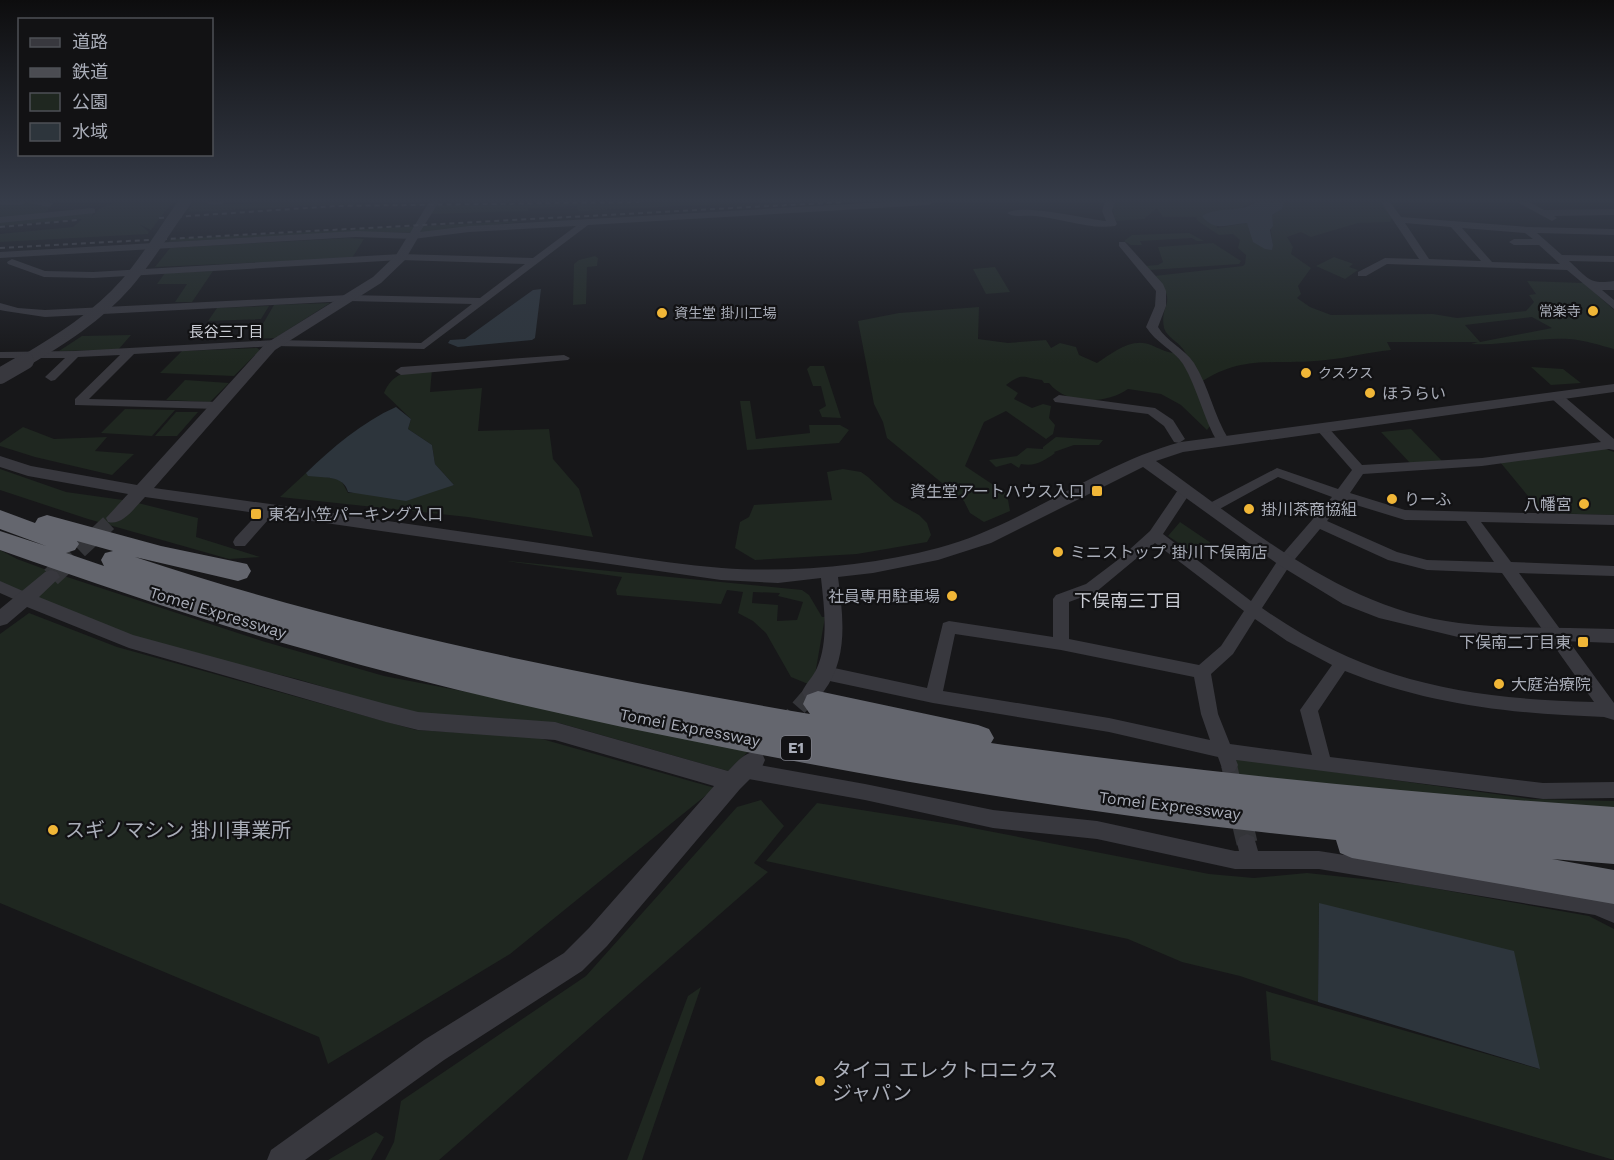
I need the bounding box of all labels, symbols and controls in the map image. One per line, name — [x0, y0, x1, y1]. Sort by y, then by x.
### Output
legend — [18, 18, 213, 156]
text: 道路 — [72, 31, 108, 52]
text: 鉄道 — [72, 61, 108, 82]
text: 公園 — [72, 91, 108, 112]
text: 水域 — [72, 121, 108, 142]
place label: 常楽寺 — [1539, 303, 1581, 319]
marker: 常楽寺 — [1586, 304, 1600, 318]
place label: 資生堂 掛川工場 — [674, 305, 777, 321]
marker: 資生堂 掛川工場 — [655, 306, 669, 320]
district label: 長谷三丁目 — [188, 323, 264, 341]
place label: クスクス — [1318, 365, 1373, 381]
marker: クスクス — [1299, 366, 1313, 380]
place label: ほうらい — [1382, 384, 1446, 403]
marker: ほうらい — [1363, 386, 1377, 400]
place label: 資生堂アートハウス入口 — [910, 482, 1085, 501]
marker: 資生堂アートハウス入口 — [1090, 484, 1104, 498]
place label: りーふ — [1404, 490, 1451, 509]
marker: りーふ — [1385, 492, 1399, 506]
place label: 八幡宮 — [1524, 495, 1572, 514]
marker: 八幡宮 — [1577, 497, 1591, 511]
place label: 掛川茶商協組 — [1261, 500, 1357, 519]
marker: 掛川茶商協組 — [1242, 502, 1256, 516]
place label: 東名小笠パーキング入口 — [268, 505, 444, 524]
marker: 東名小笠パーキング入口 — [249, 507, 263, 521]
place label: ミニストップ 掛川下俣南店 — [1070, 543, 1267, 562]
marker: ミニストップ 掛川下俣南店 — [1051, 545, 1065, 559]
street label: Tomei Expressway — [147, 583, 289, 643]
place label: 社員専用駐車場 — [828, 587, 940, 606]
marker: 社員専用駐車場 — [945, 589, 959, 603]
district label: 下俣南三丁目 — [1074, 590, 1182, 611]
place label: 下俣南二丁目東 — [1459, 633, 1571, 652]
marker: 下俣南二丁目東 — [1576, 635, 1590, 649]
place label: 大庭治療院 — [1511, 675, 1591, 694]
marker: 大庭治療院 — [1492, 677, 1506, 691]
street label: Tomei Expressway — [618, 705, 762, 751]
road number: E1 — [781, 736, 811, 760]
street label: Tomei Expressway — [1098, 787, 1243, 824]
place label: スギノマシン 掛川事業所 — [65, 818, 291, 842]
marker: スギノマシン 掛川事業所 — [46, 823, 60, 837]
place label: タイコ エレクトロニクス ジャパン — [832, 1058, 1058, 1105]
marker: タイコ エレクトロニクス ジャパン — [813, 1074, 827, 1088]

